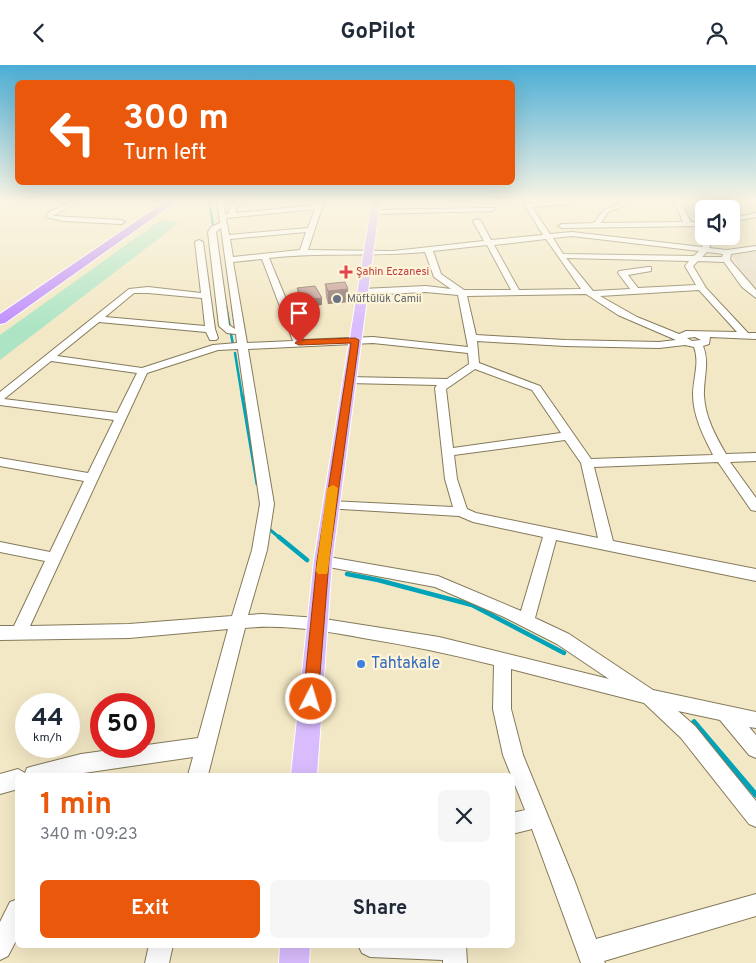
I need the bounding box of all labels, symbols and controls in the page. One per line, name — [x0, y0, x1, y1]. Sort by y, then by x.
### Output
icon: back — [25, 19, 53, 47]
text: GoPilot — [340, 19, 416, 46]
icon: person — [703, 19, 731, 47]
text: 300 m — [123, 97, 229, 141]
icon: left — [40, 100, 105, 165]
text: Turn left — [123, 140, 206, 167]
map controls — [695, 200, 740, 245]
button: sound — [695, 200, 740, 245]
place label: Şahin Eczanesi — [356, 265, 429, 279]
marker: Şahin Eczanesi — [340, 266, 352, 278]
pin — [278, 292, 320, 343]
place label: Müftülük Camii — [347, 292, 422, 306]
marker: Müftülük Camii — [331, 293, 343, 305]
icon: arrive — [285, 299, 313, 327]
place label: Tahtakale — [371, 654, 440, 674]
marker: Tahtakale — [355, 658, 367, 670]
position arrow — [284, 672, 336, 724]
speed limit sign: 50 — [90, 693, 155, 758]
text: 44 — [31, 703, 64, 735]
text: km/h — [33, 730, 62, 746]
text: 1 min — [40, 787, 112, 824]
button: close — [438, 790, 490, 842]
text: 340 m · 09:23 — [40, 825, 138, 845]
button: Exit — [40, 880, 260, 938]
button: Share — [270, 880, 490, 938]

